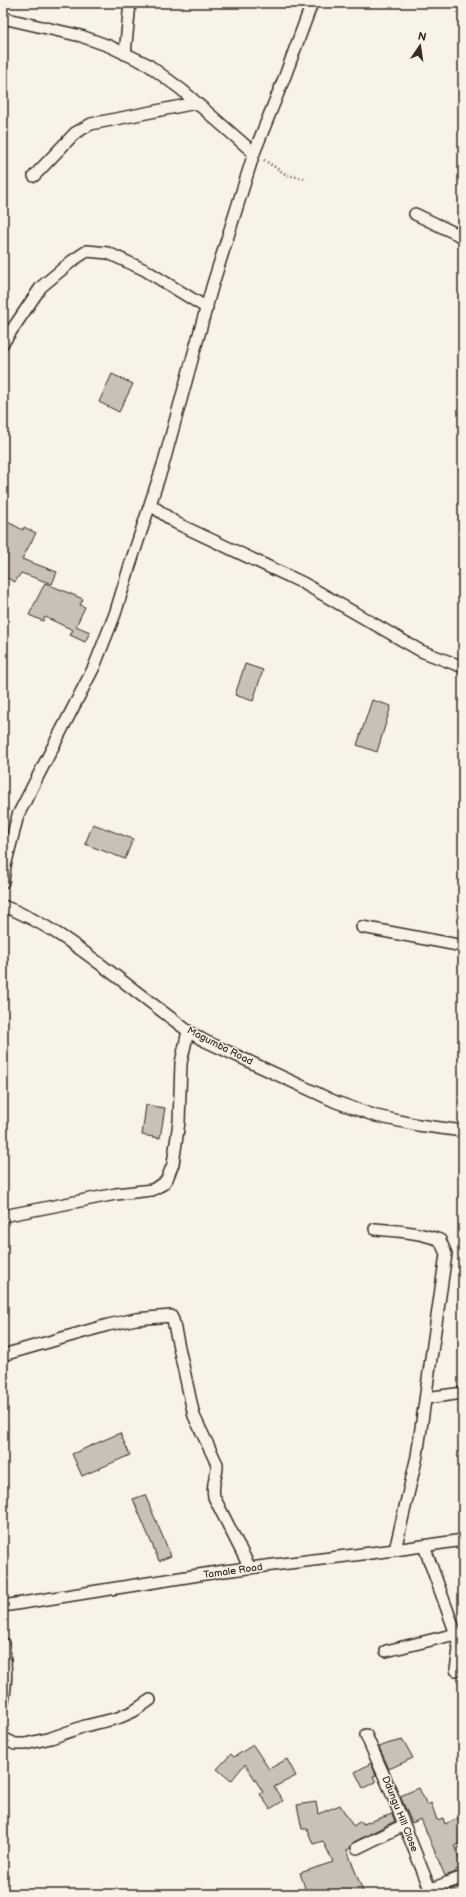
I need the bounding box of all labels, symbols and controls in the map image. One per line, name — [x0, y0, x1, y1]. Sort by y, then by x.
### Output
north arrow — [400, 26, 440, 66]
text: N — [417, 29, 428, 44]
street label: Magumba Road — [185, 1024, 255, 1068]
street label: Tamale Road — [203, 1561, 264, 1581]
street label: Ddungu Hill Close — [379, 1774, 421, 1854]

